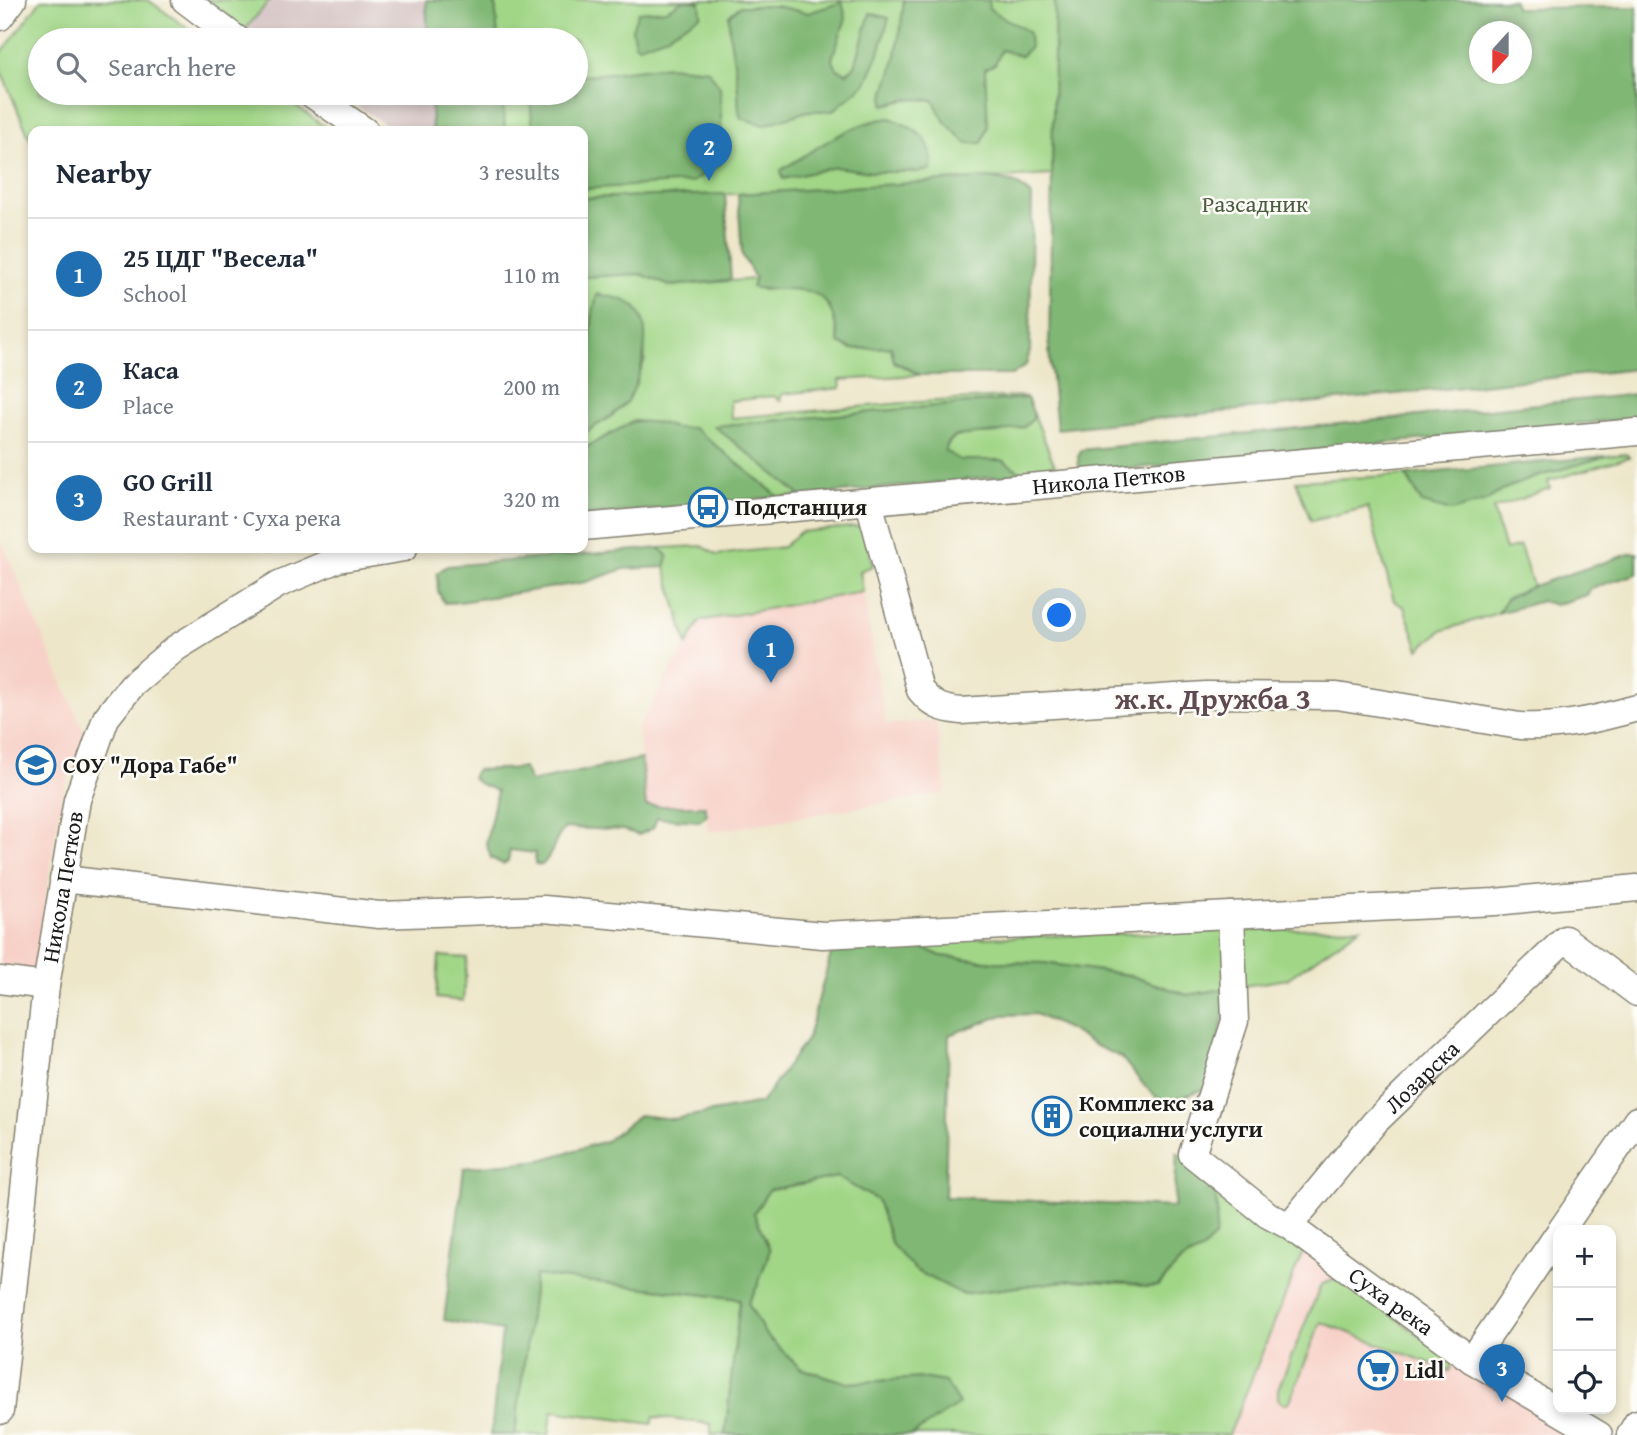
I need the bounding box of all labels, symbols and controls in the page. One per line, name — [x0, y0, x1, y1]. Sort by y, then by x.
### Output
north arrow — [1469, 21, 1532, 84]
search box — [28, 28, 588, 105]
text: Search here — [108, 47, 236, 86]
icon: search — [52, 48, 90, 86]
pin: 2 — [686, 123, 732, 181]
text: Nearby — [56, 150, 152, 194]
text: 3 results — [479, 155, 560, 188]
park label: Разсадник — [1202, 187, 1308, 220]
text: 25 ЦДГ "Весела" — [123, 238, 318, 277]
text: 1 — [73, 258, 85, 291]
text: 110 m — [503, 258, 560, 291]
text: School — [123, 277, 187, 310]
text: Каса — [123, 350, 179, 389]
text: 2 — [73, 370, 85, 403]
text: 200 m — [503, 370, 560, 403]
text: Place — [123, 389, 174, 422]
street label: Никола Петков — [1031, 456, 1187, 502]
text: GO Grill — [123, 462, 213, 501]
text: 3 — [73, 482, 85, 515]
text: 320 m — [503, 482, 560, 515]
bus stop icon: Подстанция — [687, 486, 729, 528]
place label: Подстанция — [735, 490, 867, 523]
text: Restaurant · Суха река — [123, 501, 341, 534]
your location — [1042, 598, 1076, 632]
pin: 1 — [748, 625, 794, 683]
district label: ж.к. Дружба 3 — [1115, 676, 1311, 720]
school or university icon: СОУ "Дора Габе" — [15, 744, 57, 786]
place label: СОУ "Дора Габе" — [63, 748, 238, 781]
street label: Никола Петков — [33, 808, 91, 965]
street label: Лозарска — [1377, 1032, 1466, 1121]
place label: Комплекс за социални услуги — [1079, 1086, 1263, 1145]
building icon: Комплекс за социални услуги — [1031, 1095, 1073, 1137]
map controls — [1553, 1225, 1616, 1414]
button: + — [1553, 1225, 1616, 1288]
street label: Суха река — [1342, 1258, 1441, 1343]
button: − — [1553, 1288, 1616, 1351]
pin: 3 — [1479, 1344, 1525, 1402]
supermarket icon: Lidl — [1357, 1349, 1399, 1391]
button: locate — [1553, 1351, 1616, 1414]
place label: Lidl — [1405, 1353, 1444, 1386]

